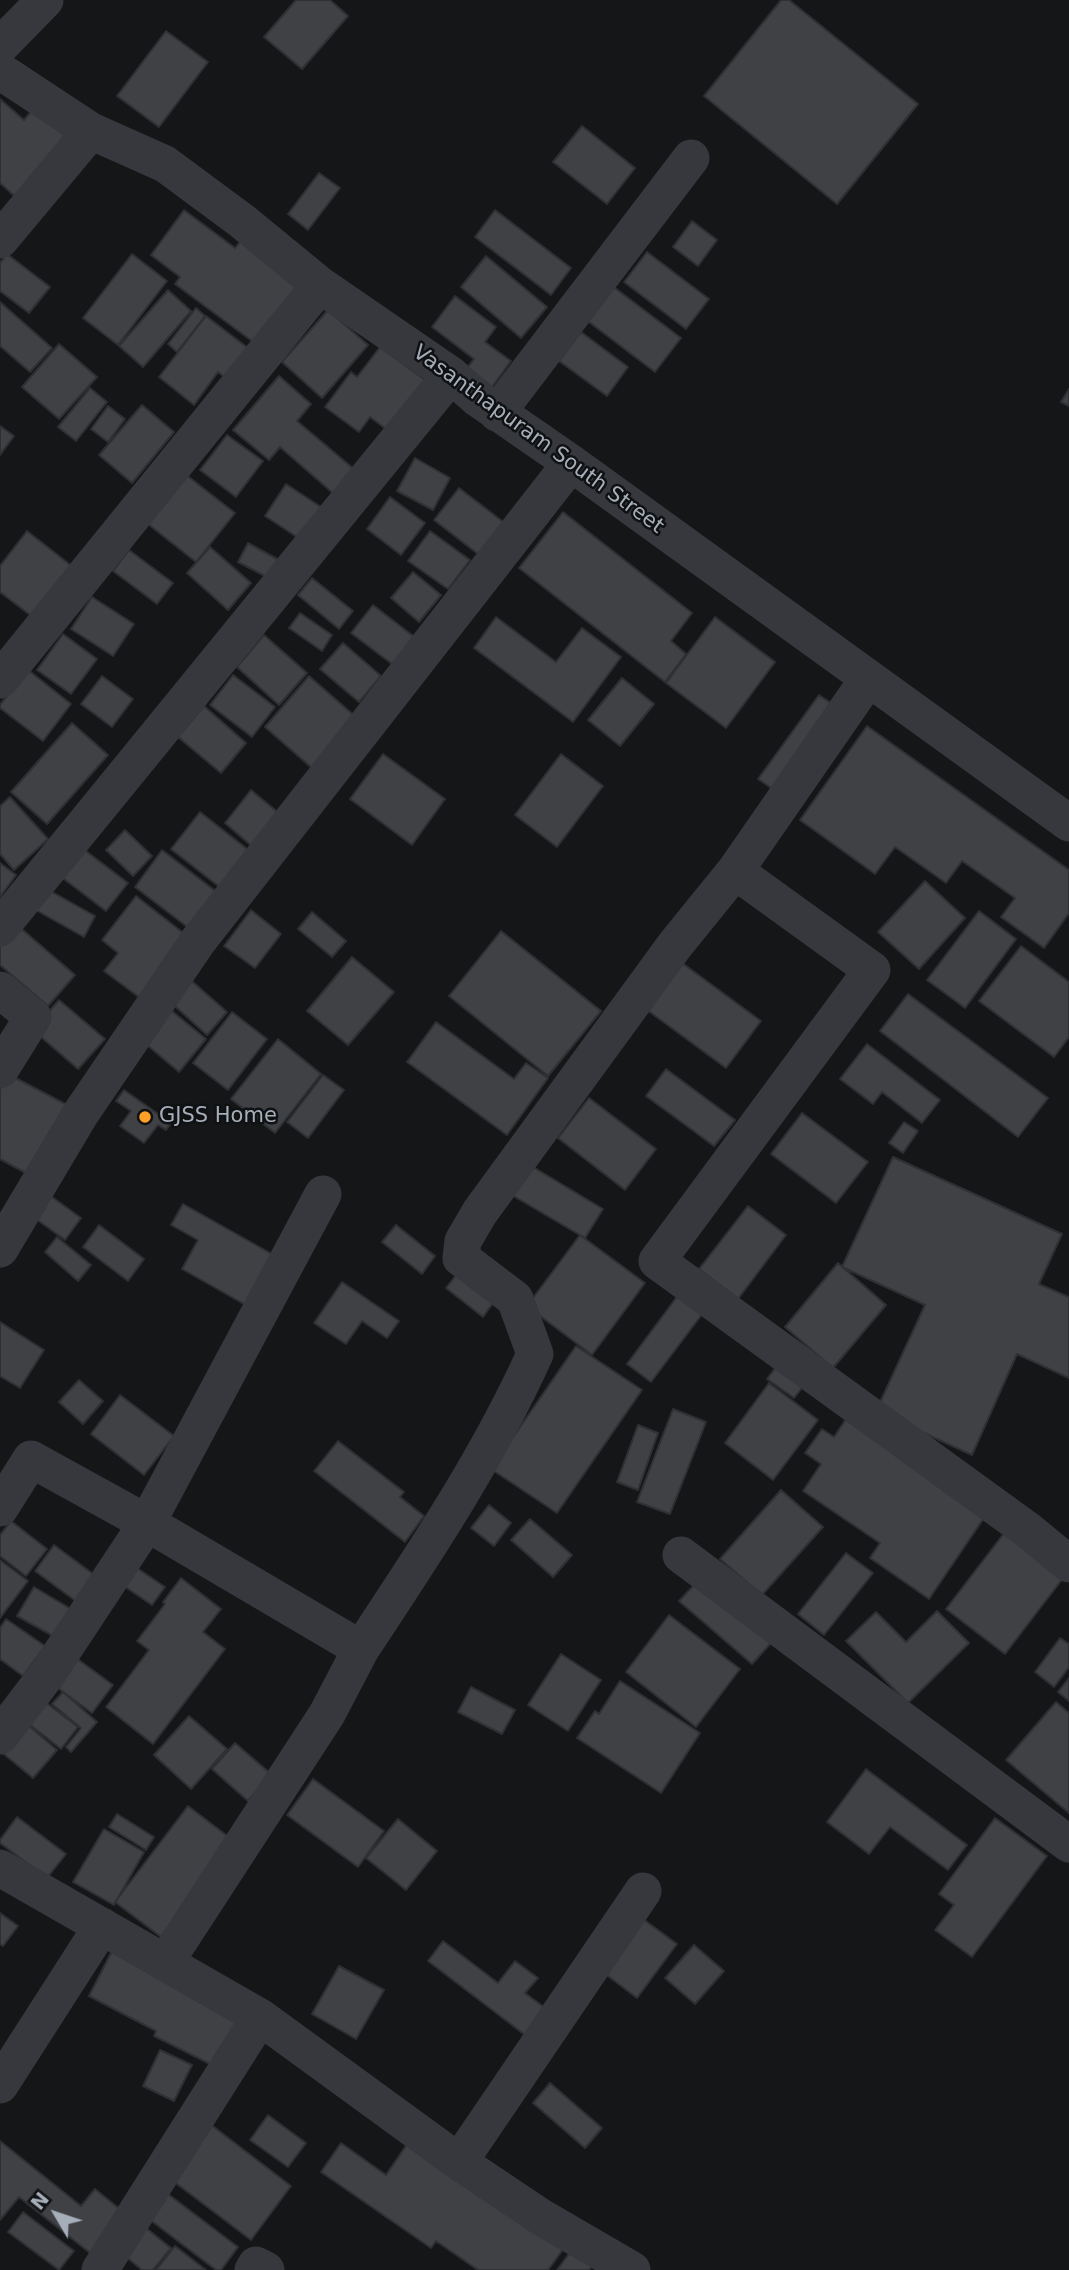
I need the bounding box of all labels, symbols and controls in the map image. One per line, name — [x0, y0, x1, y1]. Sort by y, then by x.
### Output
street label: Vasanthapuram South Street — [408, 340, 668, 540]
place label: GJSS Home — [159, 1104, 277, 1130]
marker: GJSS Home — [137, 1109, 153, 1125]
north arrow — [21, 2179, 91, 2249]
text: N — [26, 2188, 53, 2214]

